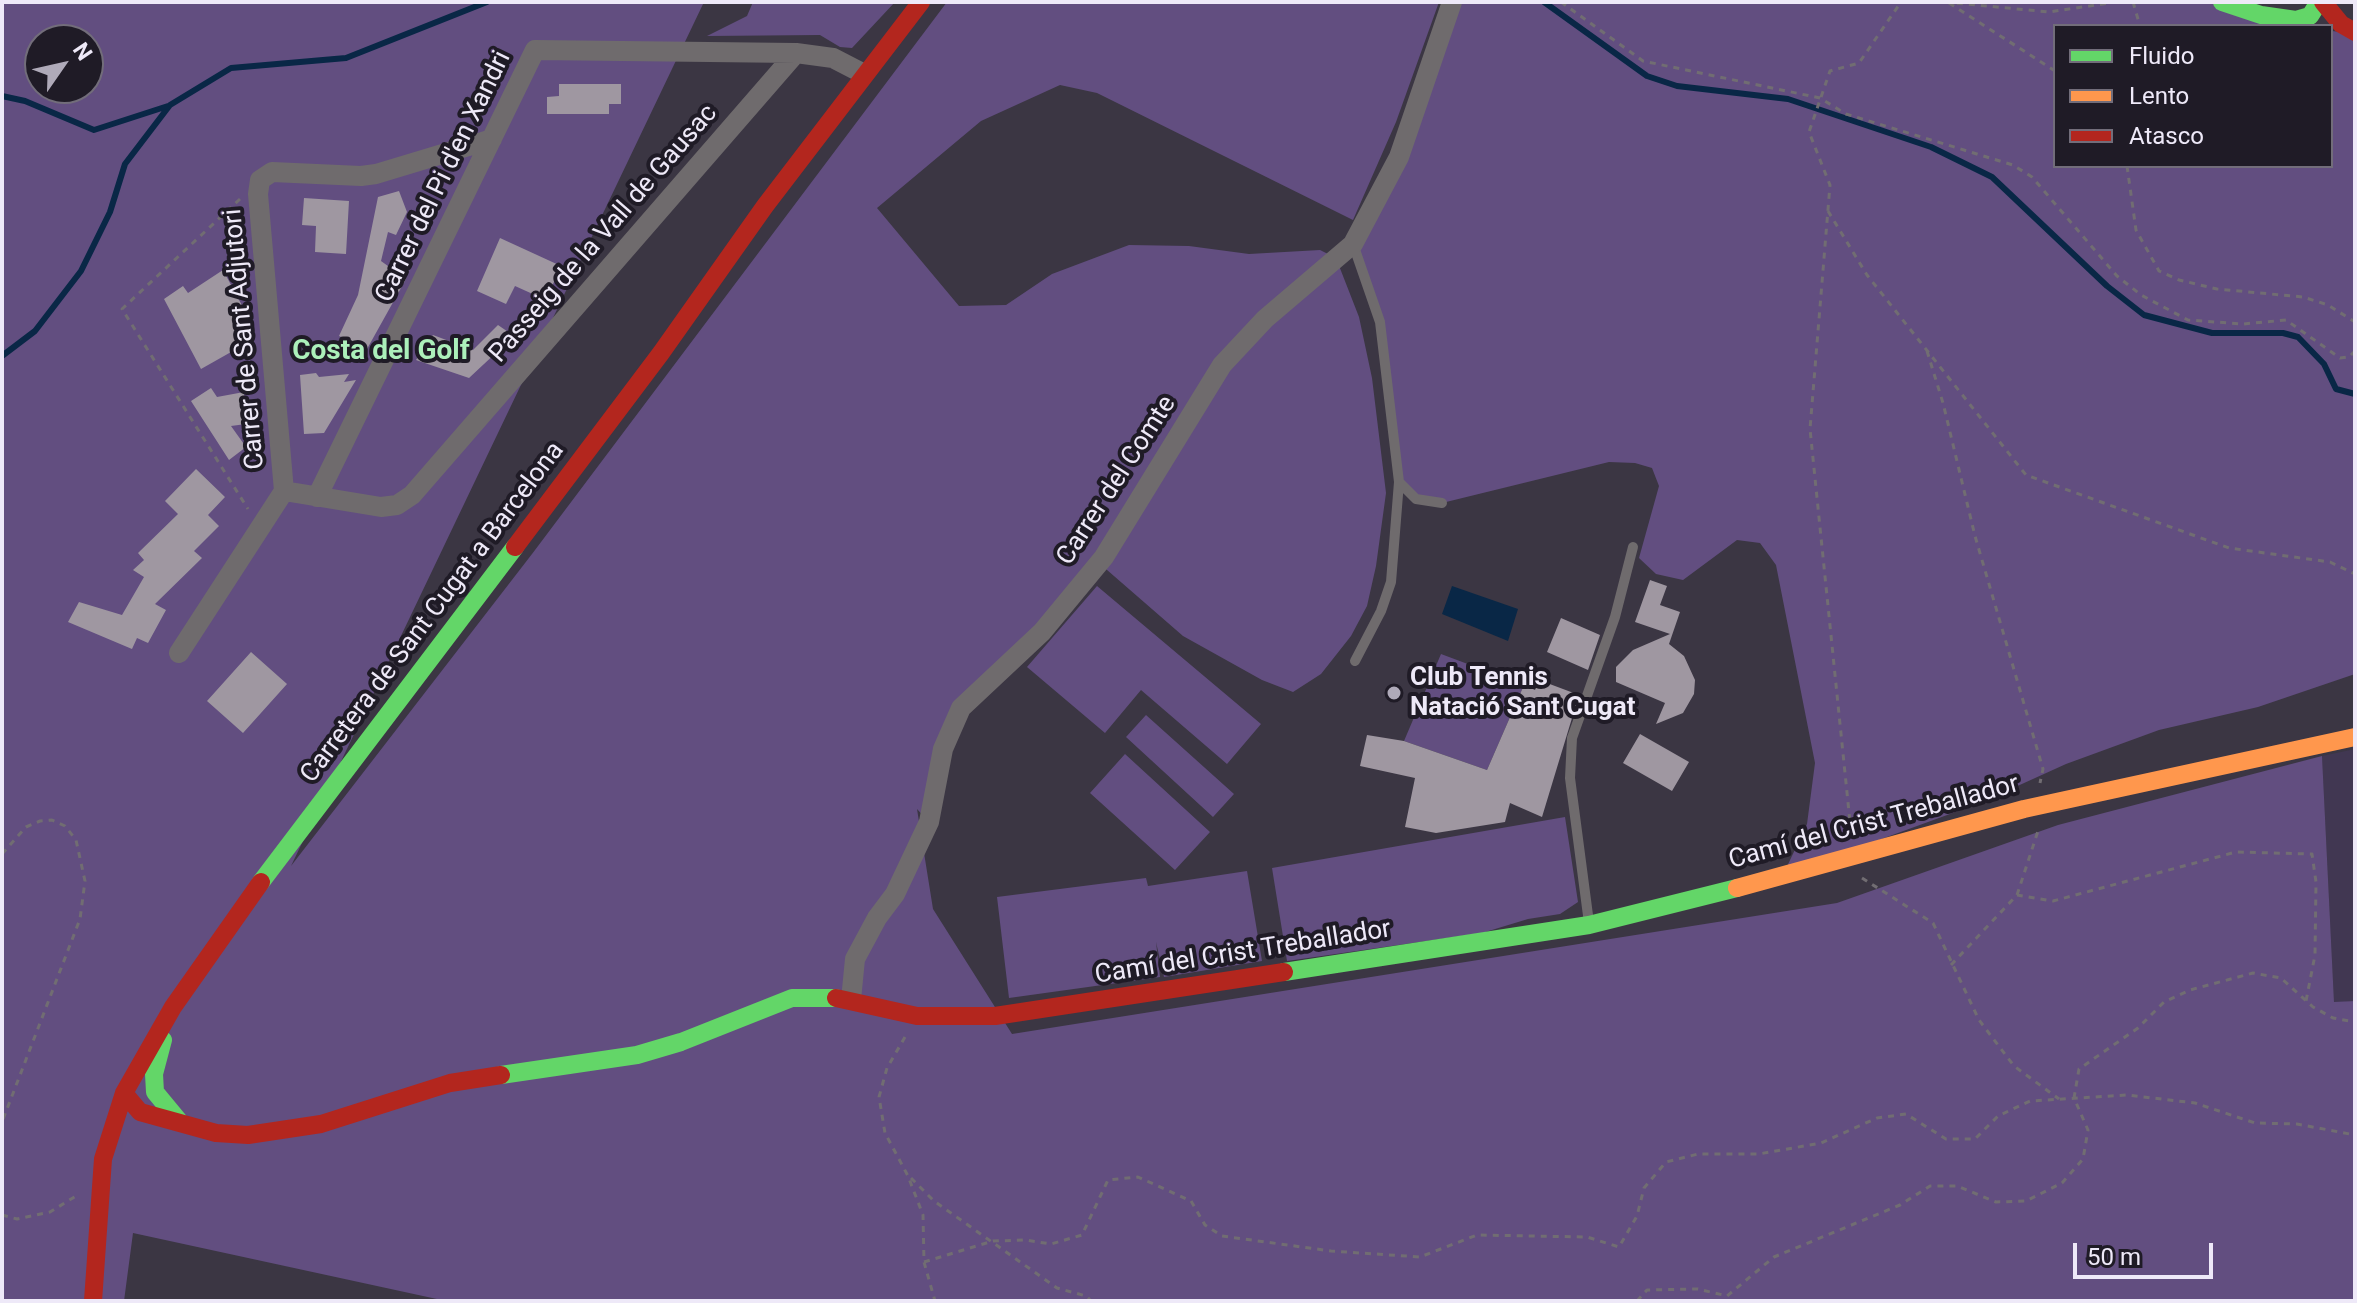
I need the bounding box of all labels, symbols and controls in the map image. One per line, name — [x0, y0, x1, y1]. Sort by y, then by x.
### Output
north arrow — [24, 24, 104, 104]
legend — [2053, 24, 2333, 168]
text: N — [68, 38, 97, 65]
text: Fluido — [2129, 42, 2194, 70]
street label: Carrer del Pi d'en Xandri — [370, 46, 518, 308]
text: Lento — [2129, 82, 2189, 110]
street label: Passeig de la Vall de Gausac — [483, 99, 725, 369]
text: Atasco — [2129, 122, 2204, 150]
street label: Carrer de Sant Adjutori — [218, 207, 272, 471]
district label: Costa del Golf — [292, 335, 470, 369]
street label: Carrer del Comte — [1051, 390, 1183, 572]
street label: Carretera de Sant Cugat a Barcelona — [295, 436, 571, 790]
place label: Club Tennis Natació Sant Cugat — [1410, 662, 1635, 724]
marker: Club Tennis Natació Sant Cugat — [1385, 684, 1403, 702]
street label: Camí del Crist Treballador — [1725, 769, 2023, 877]
street label: Camí del Crist Treballador — [1093, 914, 1393, 992]
scale bar — [2077, 1227, 2217, 1277]
text: 50 m — [2087, 1243, 2141, 1271]

